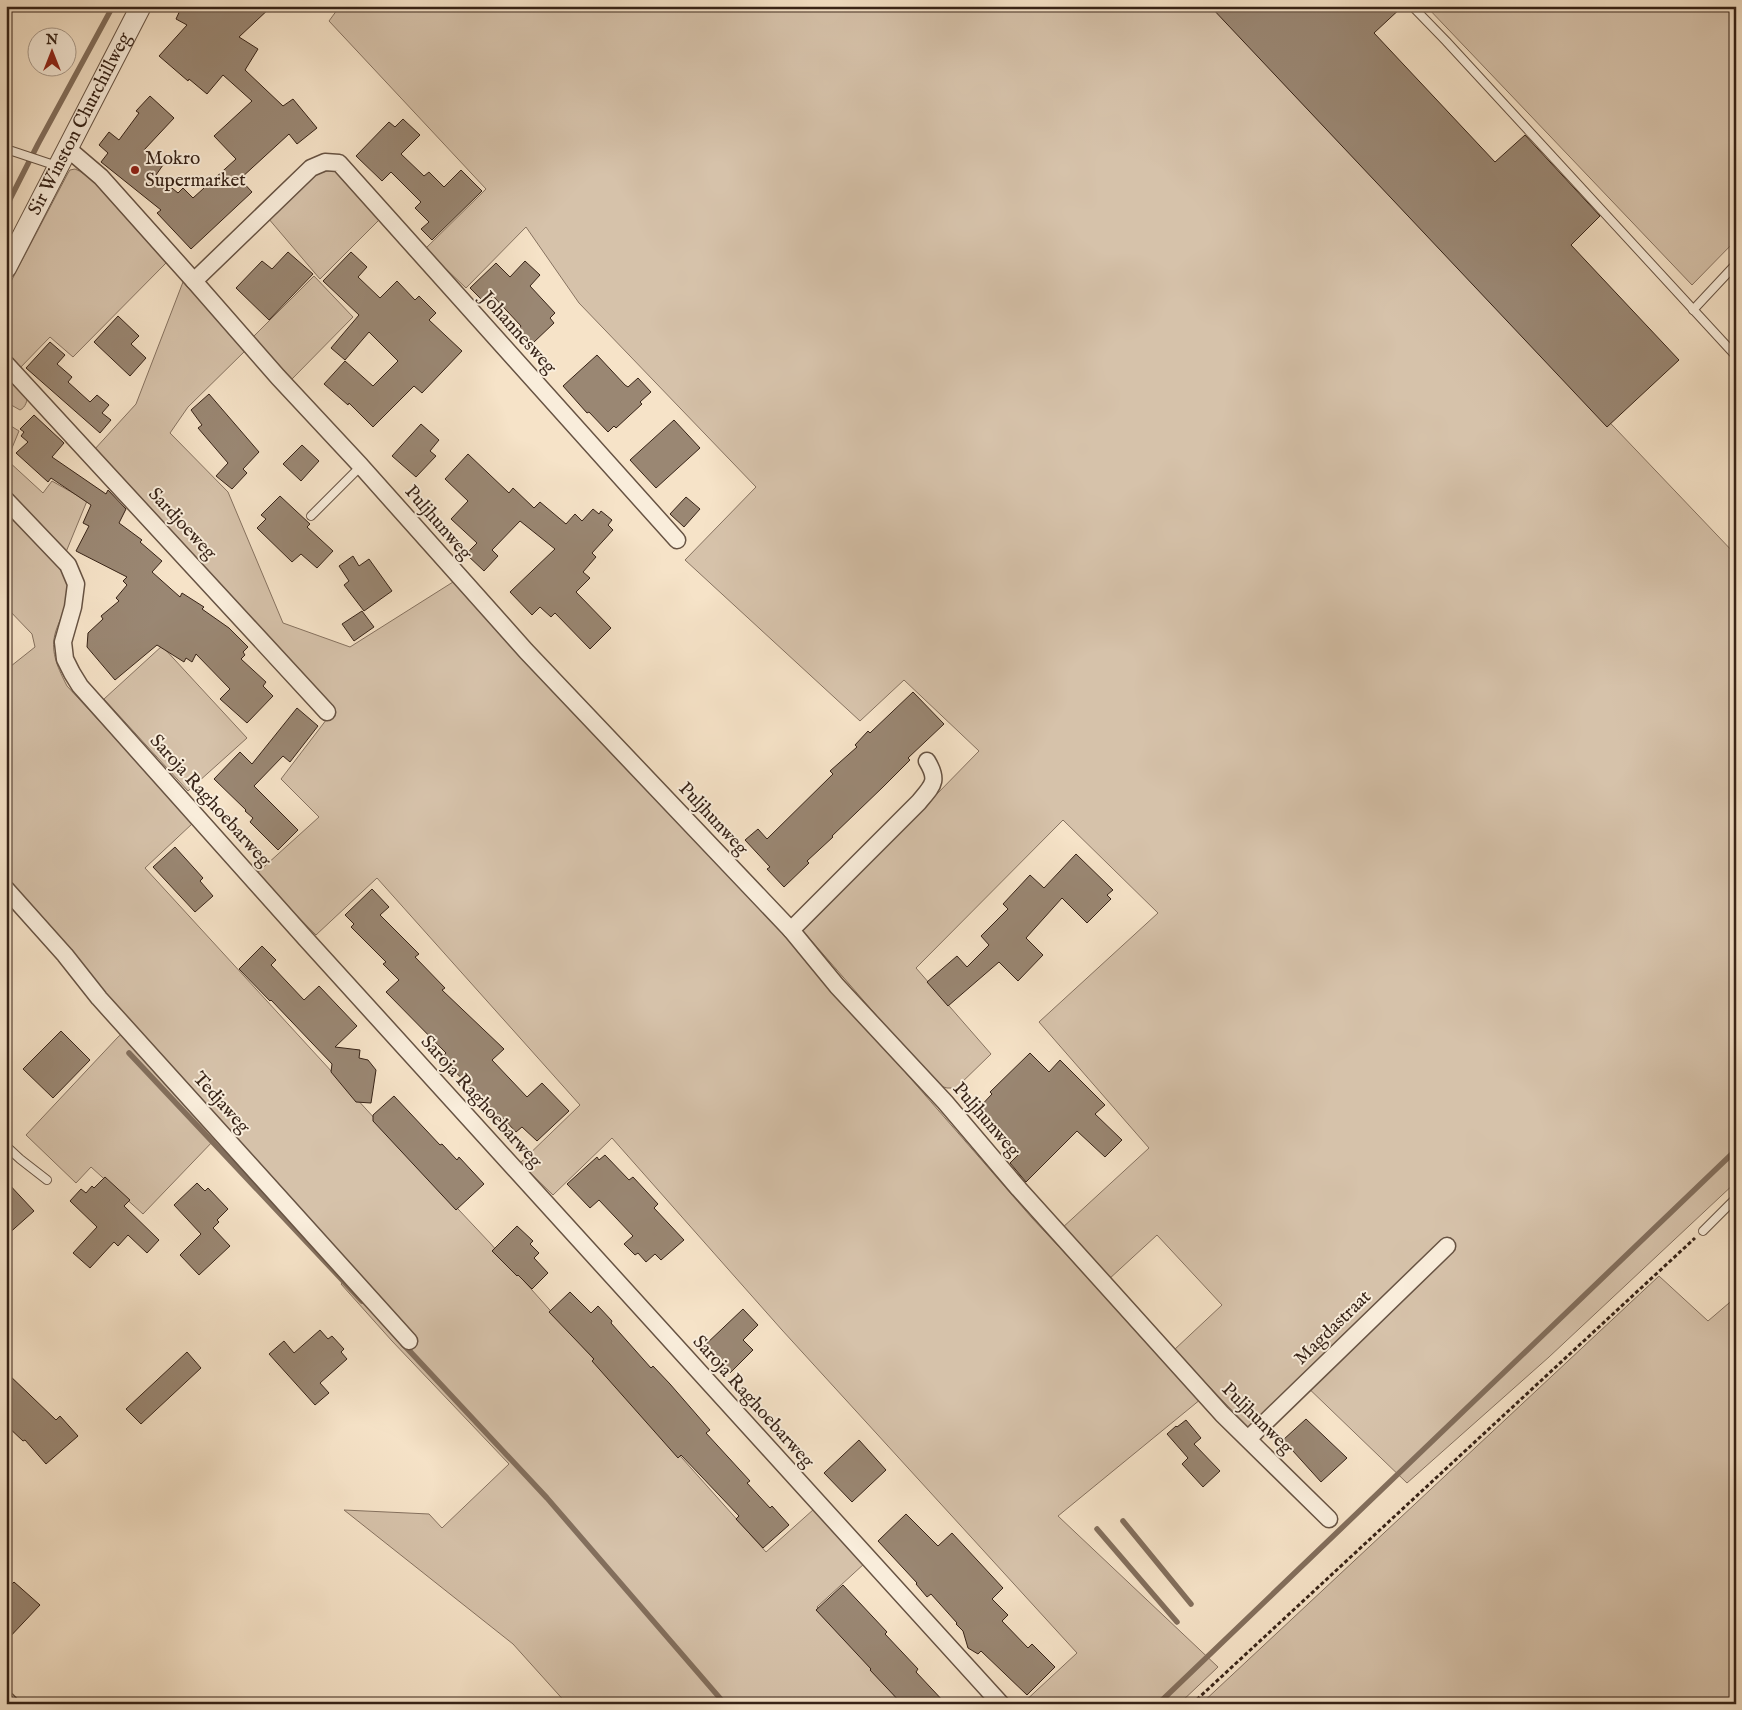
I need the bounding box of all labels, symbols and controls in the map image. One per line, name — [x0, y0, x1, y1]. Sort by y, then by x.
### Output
street label: Sir Winston Churchillweg — [23, 28, 138, 219]
north arrow — [28, 28, 78, 78]
text: N — [45, 31, 58, 49]
place label: Mokro Supermarket — [145, 147, 246, 193]
marker: Mokro Supermarket — [129, 164, 141, 176]
street label: Johannesweg — [473, 285, 562, 380]
street label: Puljhunweg — [399, 481, 478, 566]
street label: Sardjoeweg — [143, 483, 222, 566]
street label: Saroja Raghoebarweg — [144, 730, 276, 873]
street label: Puljhunweg — [673, 777, 754, 861]
street label: Saroja Raghoebarweg — [415, 1031, 547, 1174]
street label: Tedjaweg — [187, 1067, 255, 1139]
street label: Puljhunweg — [947, 1078, 1026, 1163]
street label: Magdastraat — [1290, 1285, 1377, 1371]
street label: Saroja Raghoebarweg — [687, 1331, 819, 1474]
street label: Puljhunweg — [1216, 1378, 1298, 1460]

